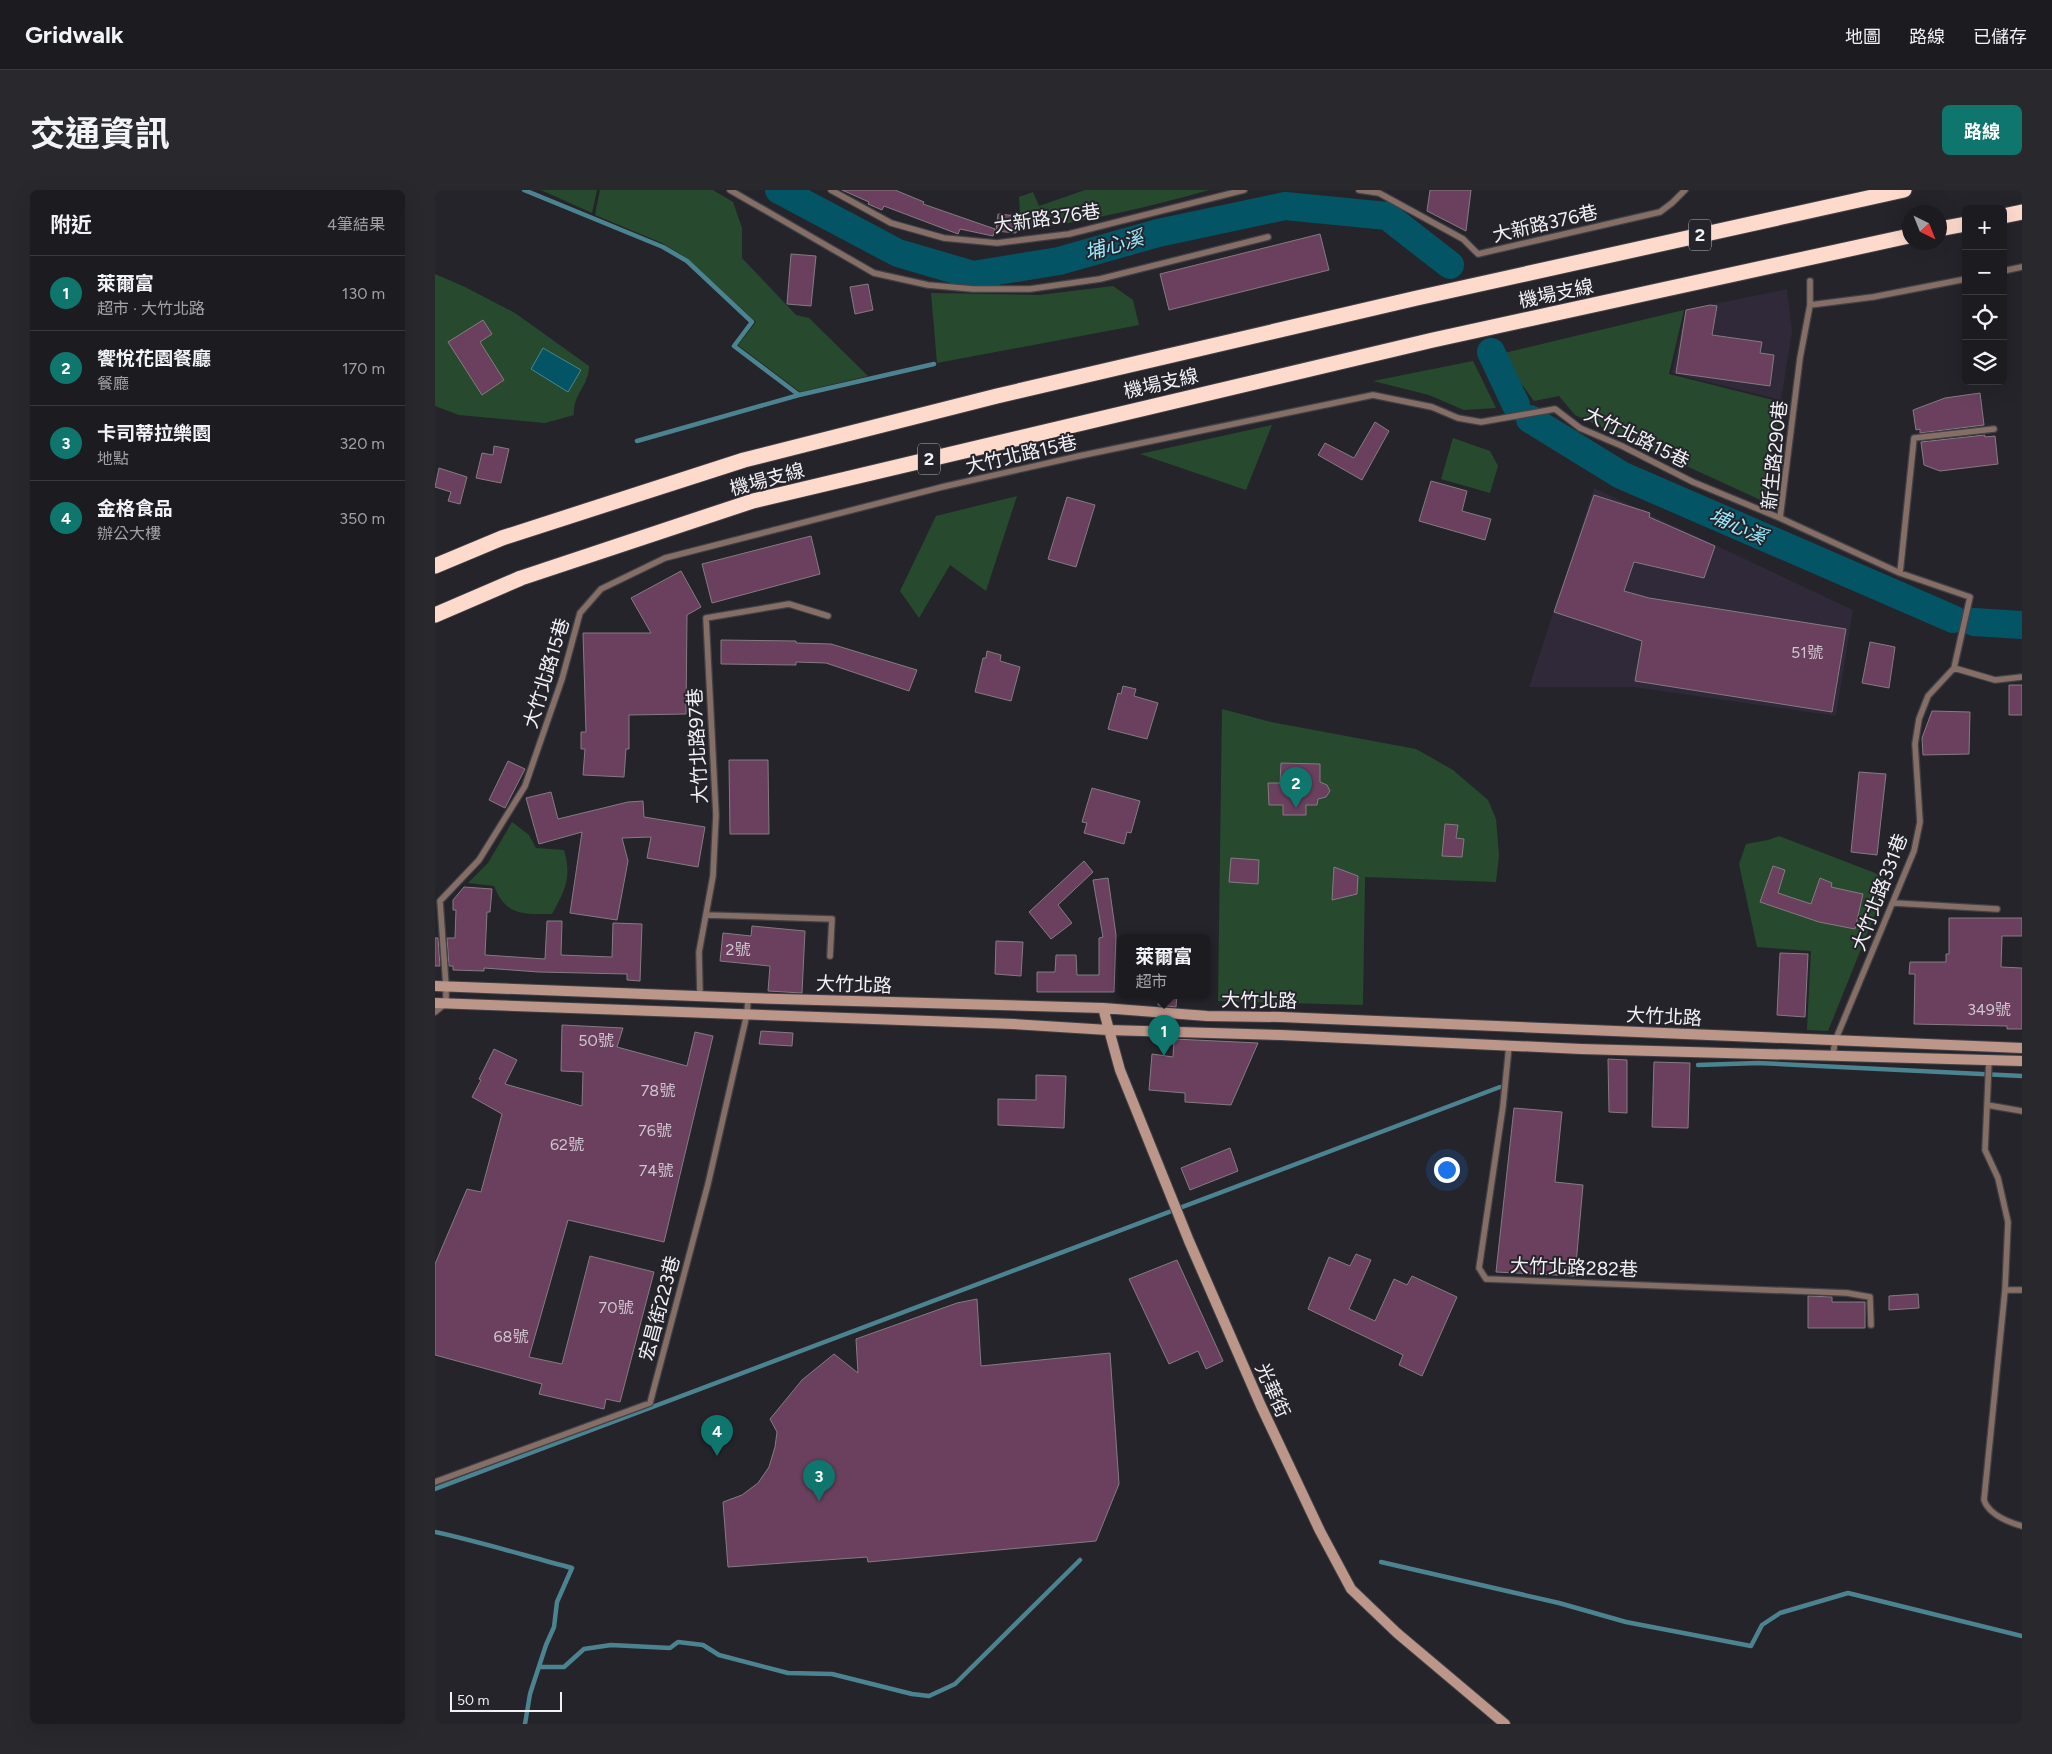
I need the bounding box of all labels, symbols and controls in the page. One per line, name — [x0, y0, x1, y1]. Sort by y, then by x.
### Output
text: Gridwalk — [25, 20, 124, 49]
text: 地圖 — [1845, 26, 1881, 48]
text: 路線 — [1909, 26, 1945, 48]
text: 已儲存 — [1973, 26, 2027, 48]
button: 路線 — [1942, 105, 2022, 155]
text: 交通資訊 — [30, 113, 170, 155]
street label: 大新路376巷 — [992, 200, 1102, 237]
street label: 大新路376巷 — [1490, 200, 1600, 247]
north arrow — [1902, 205, 1947, 250]
map controls — [1962, 205, 2007, 385]
button: + — [1962, 205, 2007, 250]
text: 附近 — [50, 212, 92, 237]
text: 4筆結果 — [327, 215, 385, 234]
road number: 2 — [1689, 220, 1711, 250]
water label: 埔心溪 — [1082, 224, 1149, 265]
button: − — [1962, 250, 2007, 295]
text: 萊爾富 — [97, 272, 154, 295]
street label: 機場支線 — [1517, 274, 1596, 313]
text: 1 — [63, 284, 69, 303]
text: 130 m — [342, 284, 385, 303]
button: locate — [1962, 295, 2007, 340]
text: 超市 · 大竹北路 — [97, 299, 205, 318]
button: layers — [1962, 340, 2007, 385]
text: 饗悅花園餐廳 — [97, 347, 211, 370]
text: 2 — [61, 359, 71, 378]
text: 170 m — [342, 359, 385, 378]
street label: 機場支線 — [1121, 364, 1201, 403]
text: 餐廳 — [97, 374, 129, 393]
street label: 新生路290巷 — [1757, 399, 1792, 511]
street label: 大竹北路15巷 — [1581, 402, 1693, 473]
text: 卡司蒂拉樂園 — [97, 422, 211, 445]
street label: 大竹北路15巷 — [963, 430, 1079, 478]
text: 3 — [62, 434, 70, 453]
text: 320 m — [340, 434, 385, 453]
road number: 2 — [918, 443, 940, 474]
text: 地點 — [97, 449, 129, 468]
street label: 機場支線 — [727, 459, 807, 500]
text: 金格食品 — [97, 497, 173, 520]
water label: 埔心溪 — [1706, 503, 1773, 550]
text: 4 — [61, 509, 71, 528]
text: 350 m — [339, 509, 385, 528]
text: 辦公大樓 — [97, 524, 161, 543]
street label: 大竹北路15巷 — [519, 615, 574, 731]
house number: 51號 — [1791, 643, 1823, 662]
street label: 大竹北路97巷 — [683, 687, 712, 804]
pin: 2 — [1280, 767, 1312, 808]
street label: 大竹北路331巷 — [1847, 830, 1912, 954]
popup — [1118, 934, 1210, 999]
house number: 2號 — [726, 940, 750, 959]
text: 萊爾富 — [1135, 945, 1193, 968]
street label: 大竹北路 — [816, 972, 892, 997]
text: 超市 — [1135, 972, 1168, 991]
street label: 大竹北路 — [1221, 988, 1297, 1013]
house number: 349號 — [1967, 1000, 2011, 1019]
street label: 大竹北路 — [1625, 1003, 1703, 1030]
pin: 1 — [1148, 1015, 1180, 1056]
house number: 50號 — [578, 1031, 614, 1050]
house number: 78號 — [641, 1081, 675, 1100]
house number: 76號 — [638, 1121, 672, 1140]
house number: 62號 — [550, 1135, 584, 1154]
your location — [1434, 1157, 1460, 1183]
house number: 74號 — [639, 1161, 673, 1180]
street label: 宏昌街223巷 — [634, 1253, 685, 1363]
street label: 大竹北路282巷 — [1510, 1254, 1638, 1281]
house number: 70號 — [599, 1298, 633, 1317]
house number: 68號 — [494, 1327, 528, 1346]
street label: 光華街 — [1250, 1359, 1295, 1421]
pin: 4 — [701, 1415, 733, 1456]
pin: 3 — [803, 1460, 835, 1501]
scale bar — [450, 1689, 563, 1712]
text: 50 m — [457, 1692, 489, 1709]

